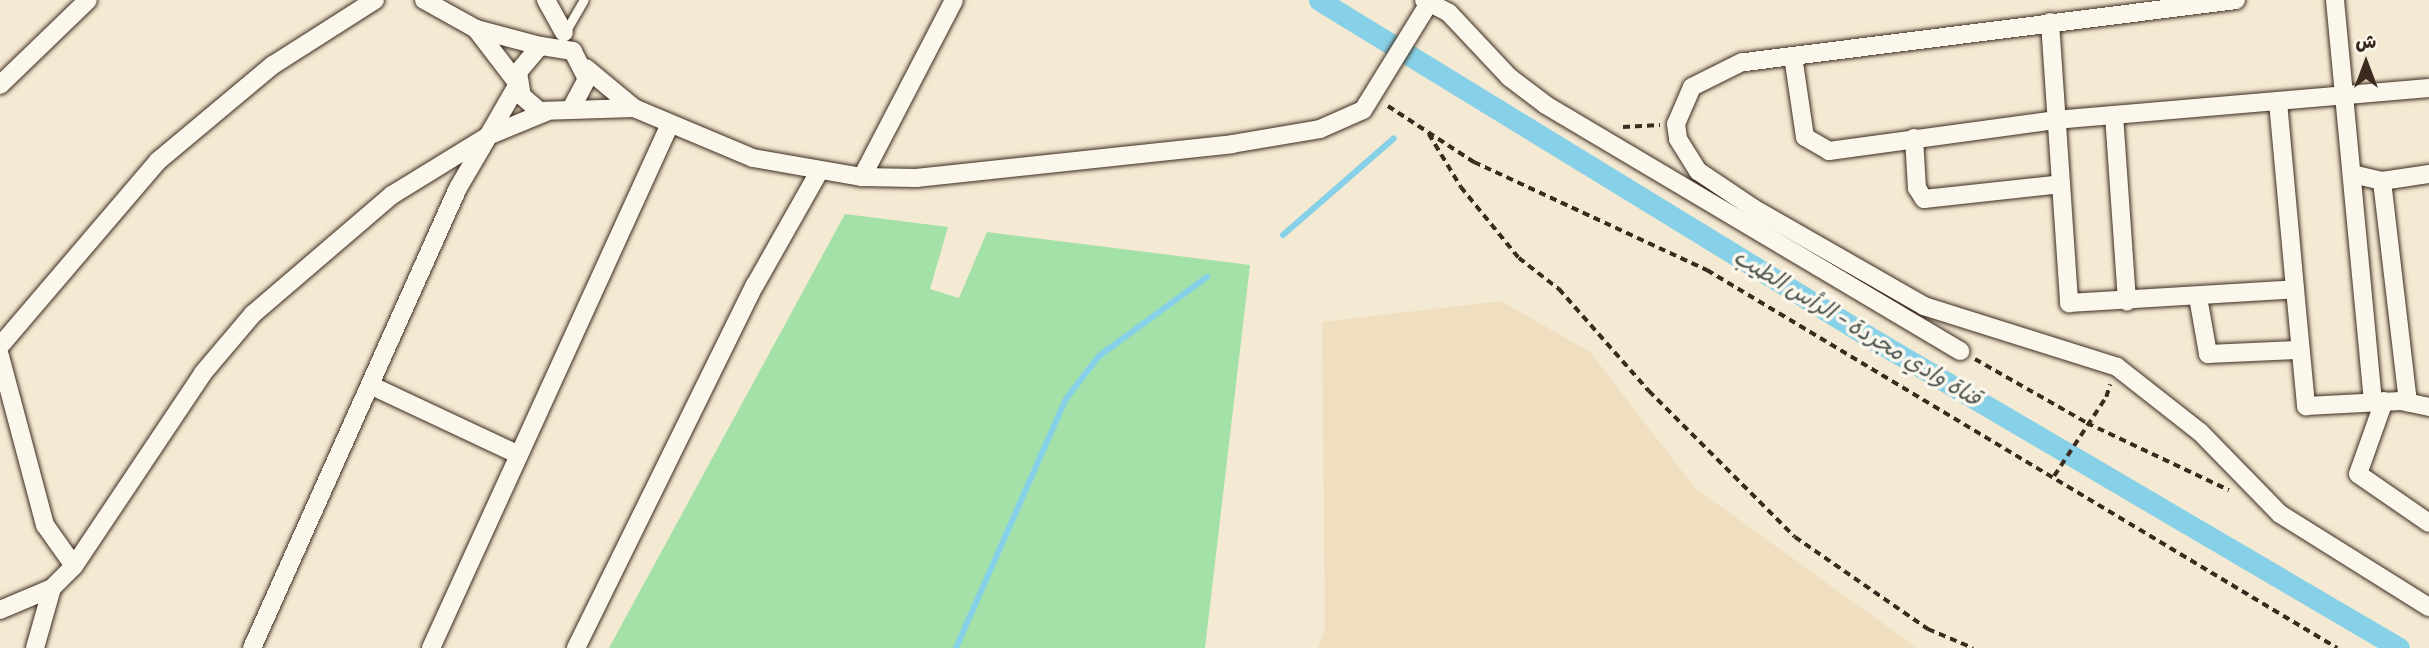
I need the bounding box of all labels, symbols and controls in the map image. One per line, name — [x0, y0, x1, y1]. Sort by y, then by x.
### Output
north arrow — [2331, 28, 2401, 98]
text: ش — [2356, 30, 2376, 54]
water label: قناة وادي مجردة - الرأس الطيب — [1728, 243, 1986, 413]

